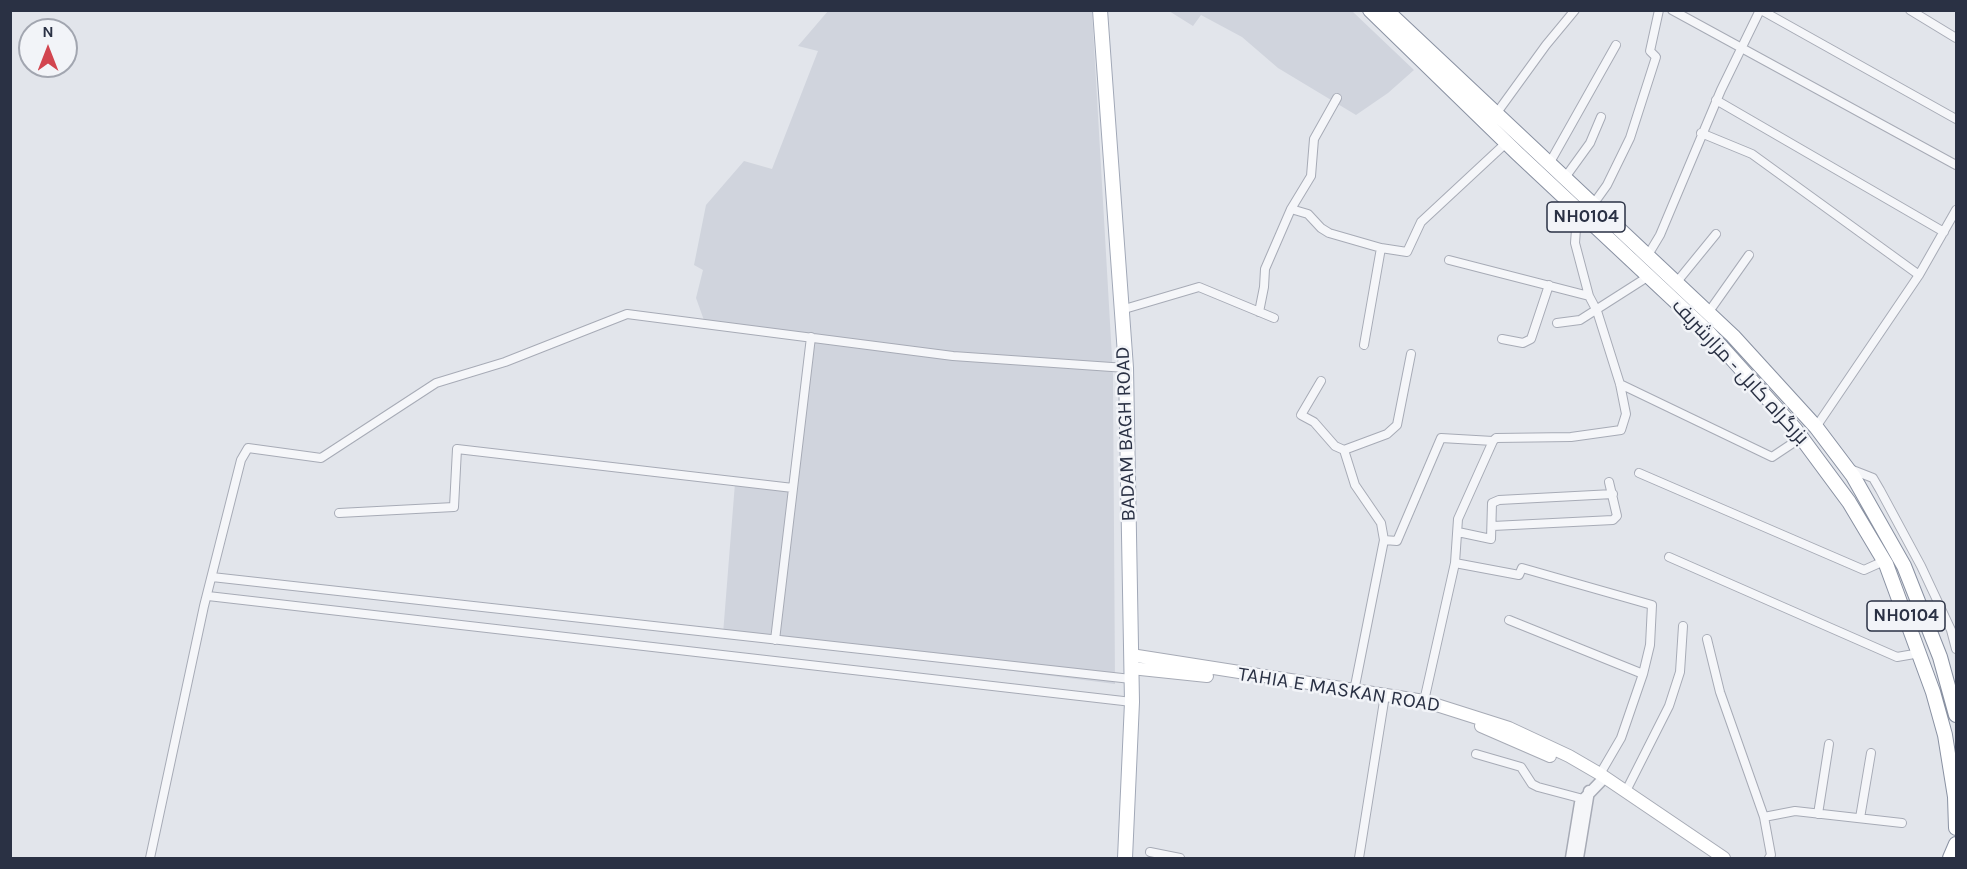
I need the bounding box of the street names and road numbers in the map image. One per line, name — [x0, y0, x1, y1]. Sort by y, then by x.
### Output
road number: NH0104 — [1547, 202, 1625, 232]
street label: بزرگراه کابل - مزارشریف — [1666, 294, 1814, 450]
street label: BADAM BAGH ROAD — [1111, 346, 1141, 522]
road number: NH0104 — [1867, 601, 1945, 631]
street label: TAHIA E MASKAN ROAD — [1236, 662, 1442, 718]

